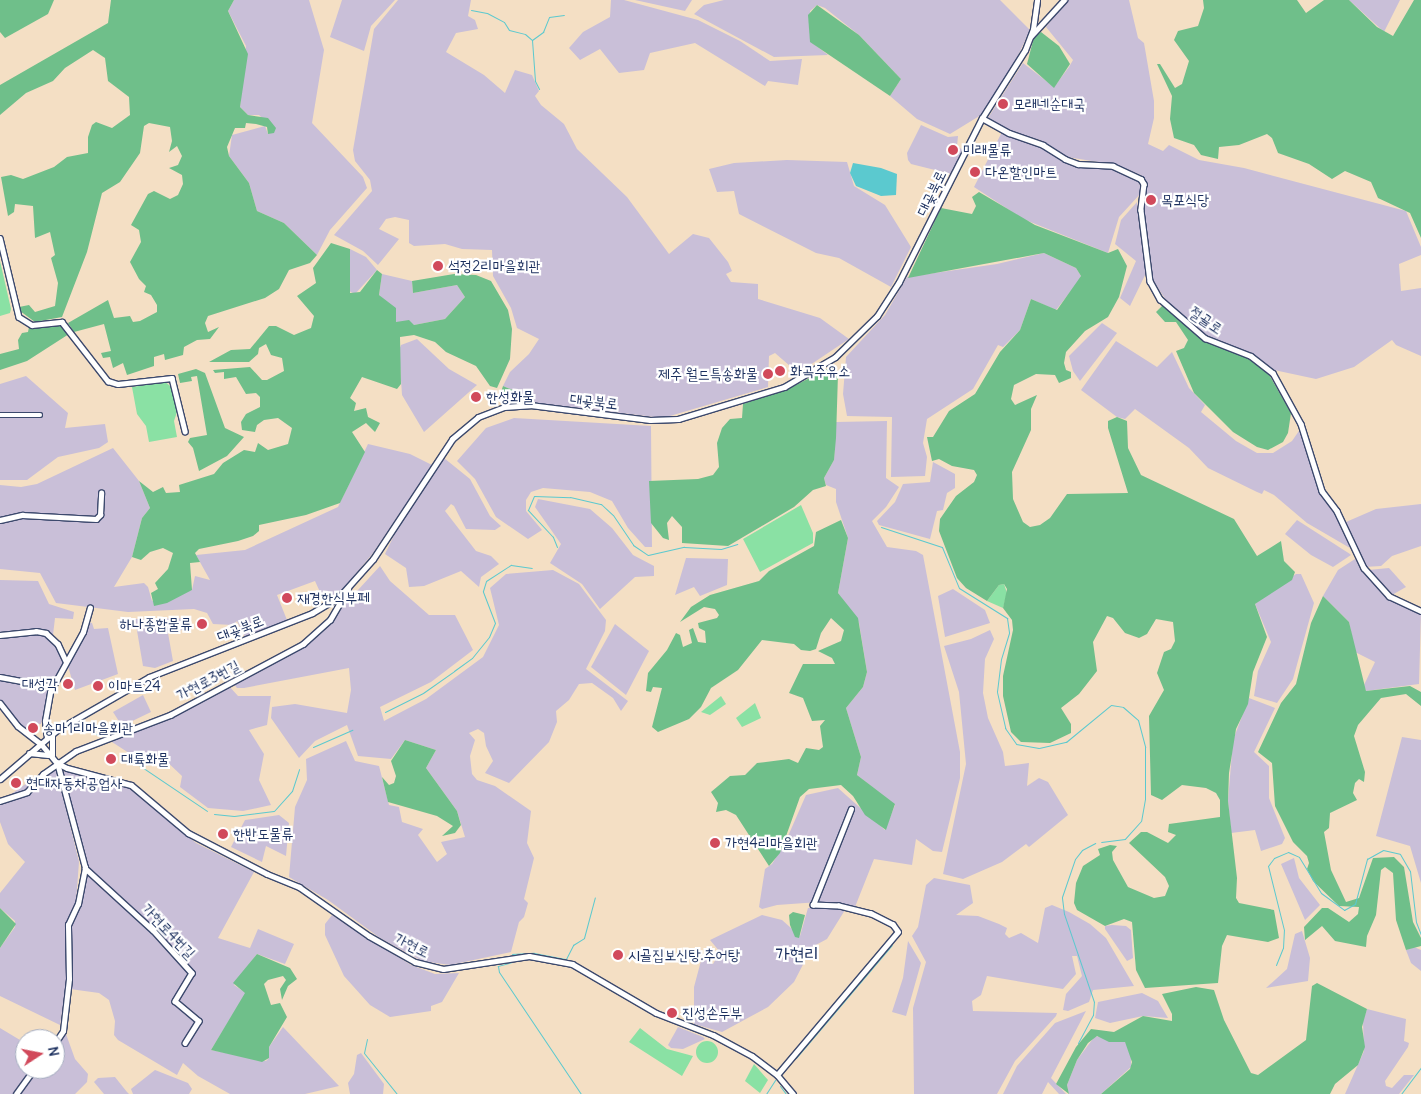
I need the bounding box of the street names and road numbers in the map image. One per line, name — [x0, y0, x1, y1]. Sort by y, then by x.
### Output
street label: 대곶북로 — [912, 167, 950, 219]
street label: 절골로 — [1186, 302, 1226, 338]
street label: 대곶북로 — [569, 389, 619, 413]
street label: 대곶북로 — [214, 611, 266, 645]
street label: 가현로3번길 — [173, 656, 243, 704]
street label: 가현로4번길 — [139, 900, 199, 962]
street label: 가현로 — [392, 929, 432, 961]

